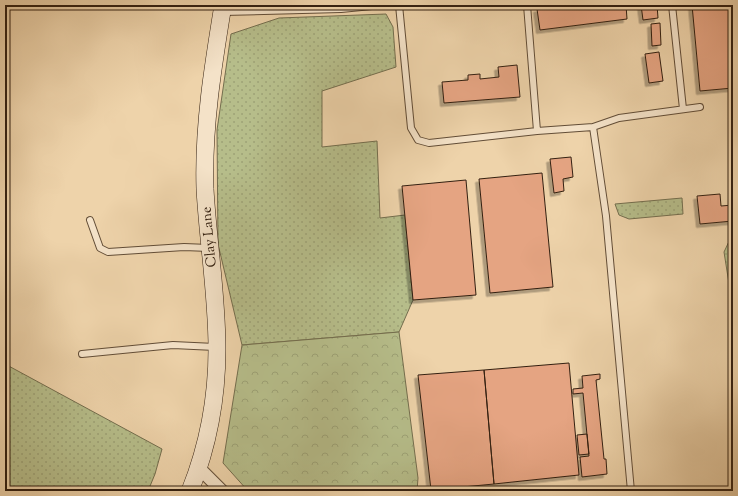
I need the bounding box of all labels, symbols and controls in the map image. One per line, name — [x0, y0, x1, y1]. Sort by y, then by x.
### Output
street label: Clay Lane — [197, 206, 223, 268]

